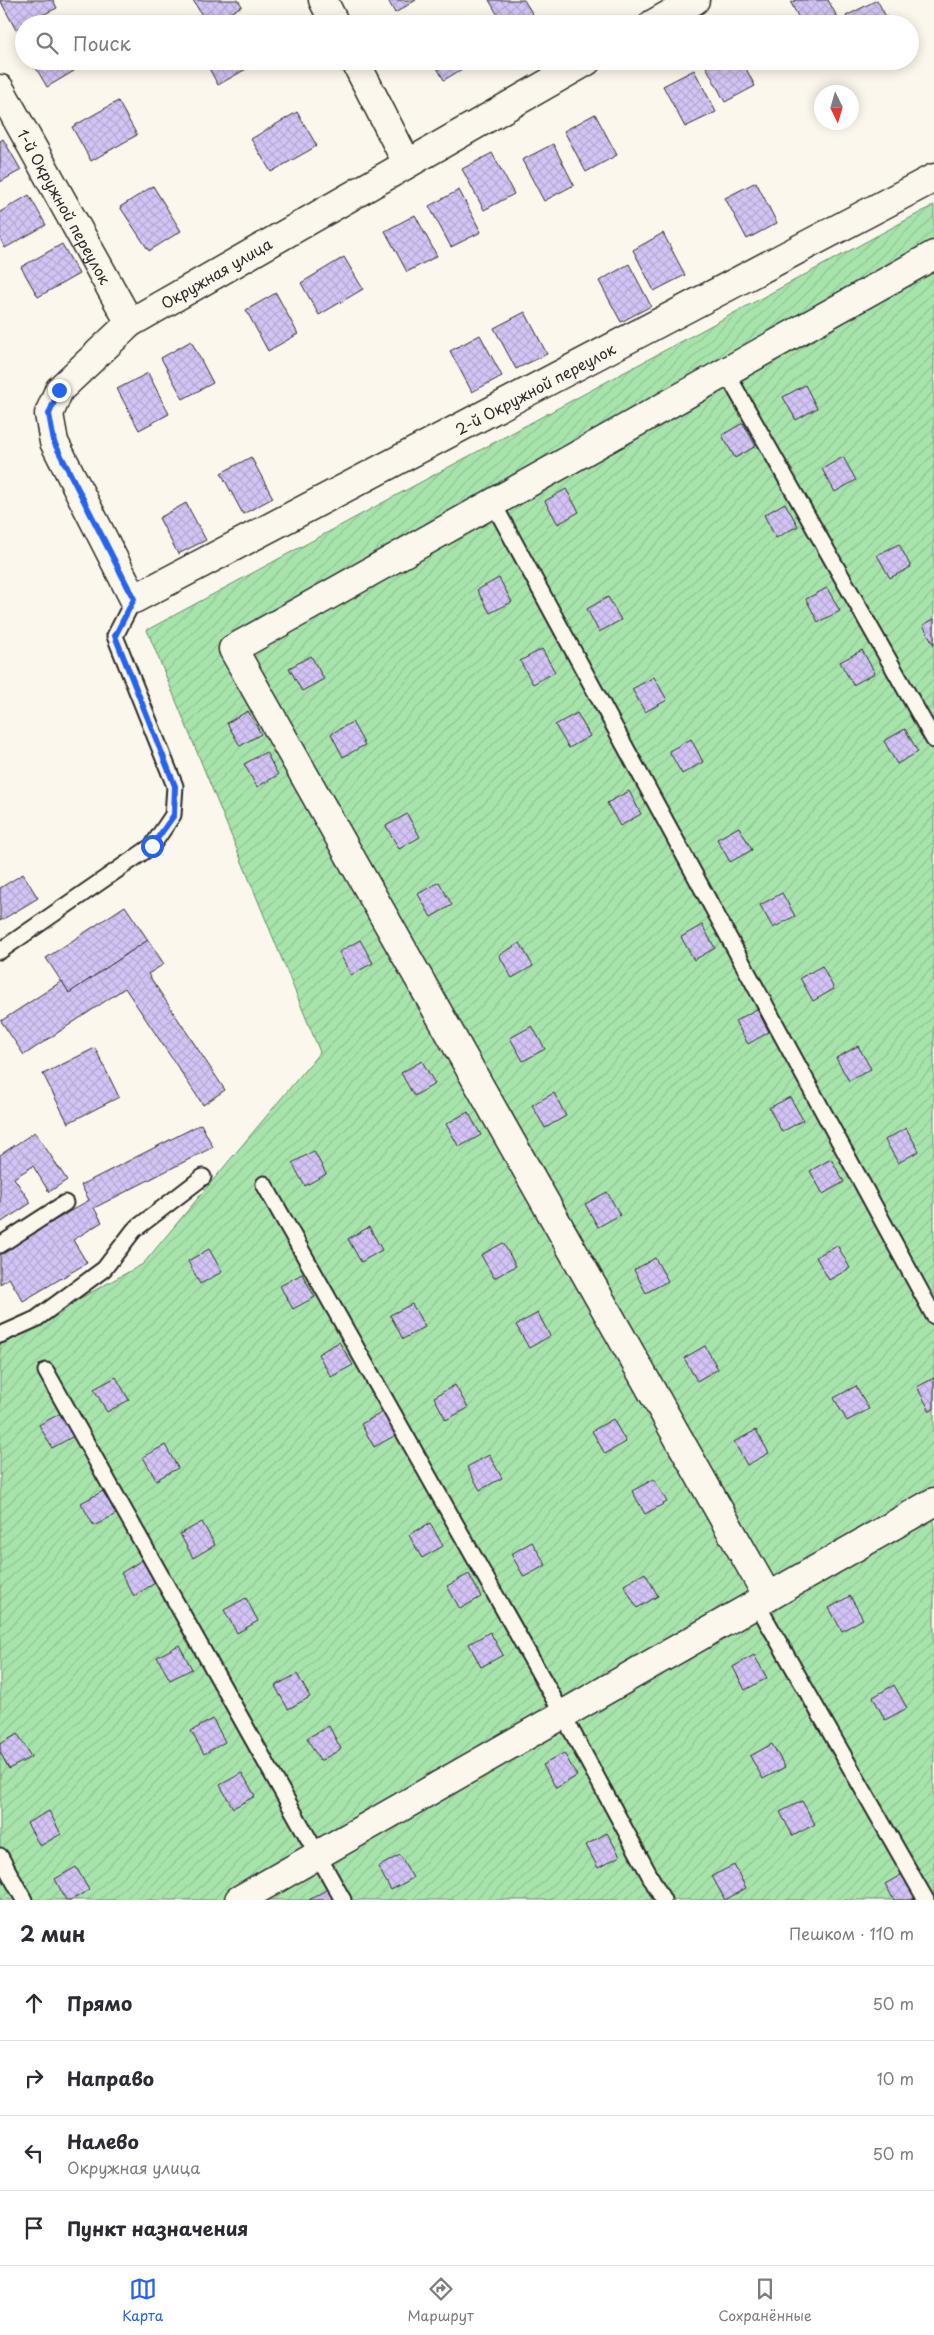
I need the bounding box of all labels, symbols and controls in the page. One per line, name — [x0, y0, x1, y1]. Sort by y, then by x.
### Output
search box — [15, 15, 919, 70]
icon: search — [33, 29, 61, 57]
text: Поиск — [73, 29, 131, 57]
north arrow — [814, 85, 859, 130]
street label: 1-й Окружной переулок — [13, 124, 118, 288]
street label: Окружная улица — [156, 232, 276, 314]
street label: 2-й Окружной переулок — [451, 336, 619, 440]
route end — [48, 379, 71, 402]
route start — [141, 835, 164, 858]
text: 2 мин — [20, 1917, 85, 1949]
text: Пешком · 110 m — [789, 1921, 914, 1945]
icon: ahead — [20, 1989, 48, 2017]
text: Прямо — [67, 1989, 132, 2017]
text: 50 m — [873, 1991, 914, 2015]
icon: right — [20, 2064, 48, 2092]
text: Направо — [67, 2064, 154, 2092]
text: 10 m — [877, 2066, 914, 2090]
text: Налево — [67, 2127, 139, 2155]
icon: left — [20, 2139, 48, 2167]
text: 50 m — [873, 2141, 914, 2165]
text: Окружная улица — [67, 2155, 200, 2179]
icon: arrive — [20, 2214, 48, 2242]
text: Пункт назначения — [67, 2214, 248, 2242]
tab: Карта — [122, 2275, 163, 2326]
tab: Маршрут — [408, 2275, 474, 2326]
tab: Сохранённые — [718, 2275, 812, 2326]

